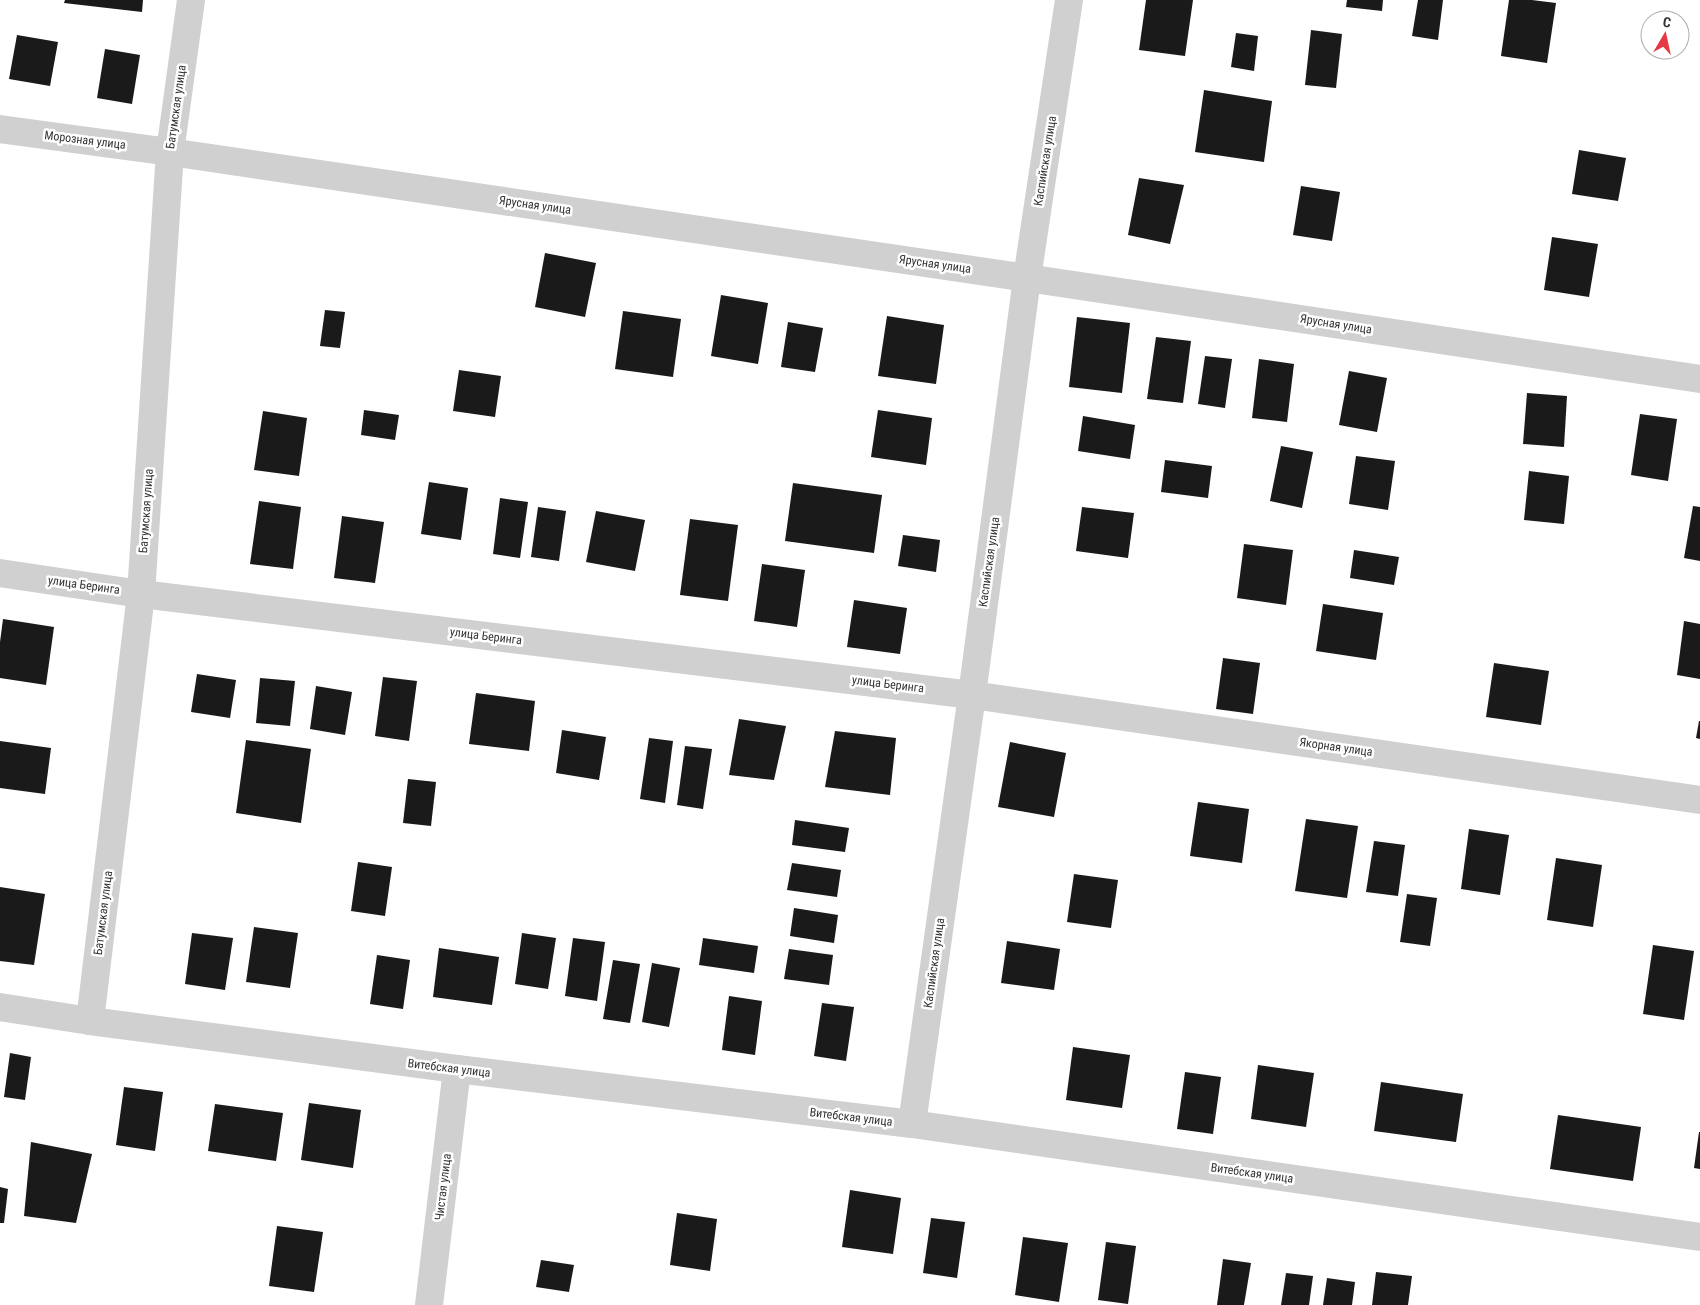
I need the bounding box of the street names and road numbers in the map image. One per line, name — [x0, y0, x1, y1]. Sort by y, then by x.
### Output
street label: Батумская улица — [163, 64, 189, 150]
street label: Каспийская улица — [1031, 115, 1059, 207]
street label: Морозная улица — [44, 128, 127, 152]
street label: Ярусная улица — [498, 193, 572, 217]
street label: Ярусная улица — [898, 252, 972, 276]
street label: Ярусная улица — [1299, 311, 1373, 337]
street label: Батумская улица — [136, 468, 156, 554]
street label: Каспийская улица — [976, 516, 1002, 608]
street label: улица Беринга — [47, 573, 121, 597]
street label: улица Беринга — [449, 625, 523, 647]
street label: улица Беринга — [851, 673, 925, 695]
street label: Якорная улица — [1299, 735, 1374, 759]
street label: Батумская улица — [91, 870, 115, 956]
street label: Каспийская улица — [921, 917, 947, 1009]
street label: Витебская улица — [407, 1056, 491, 1080]
street label: Витебская улица — [809, 1105, 893, 1129]
street label: Чистая улица — [432, 1153, 454, 1221]
street label: Витебская улица — [1210, 1160, 1295, 1186]

